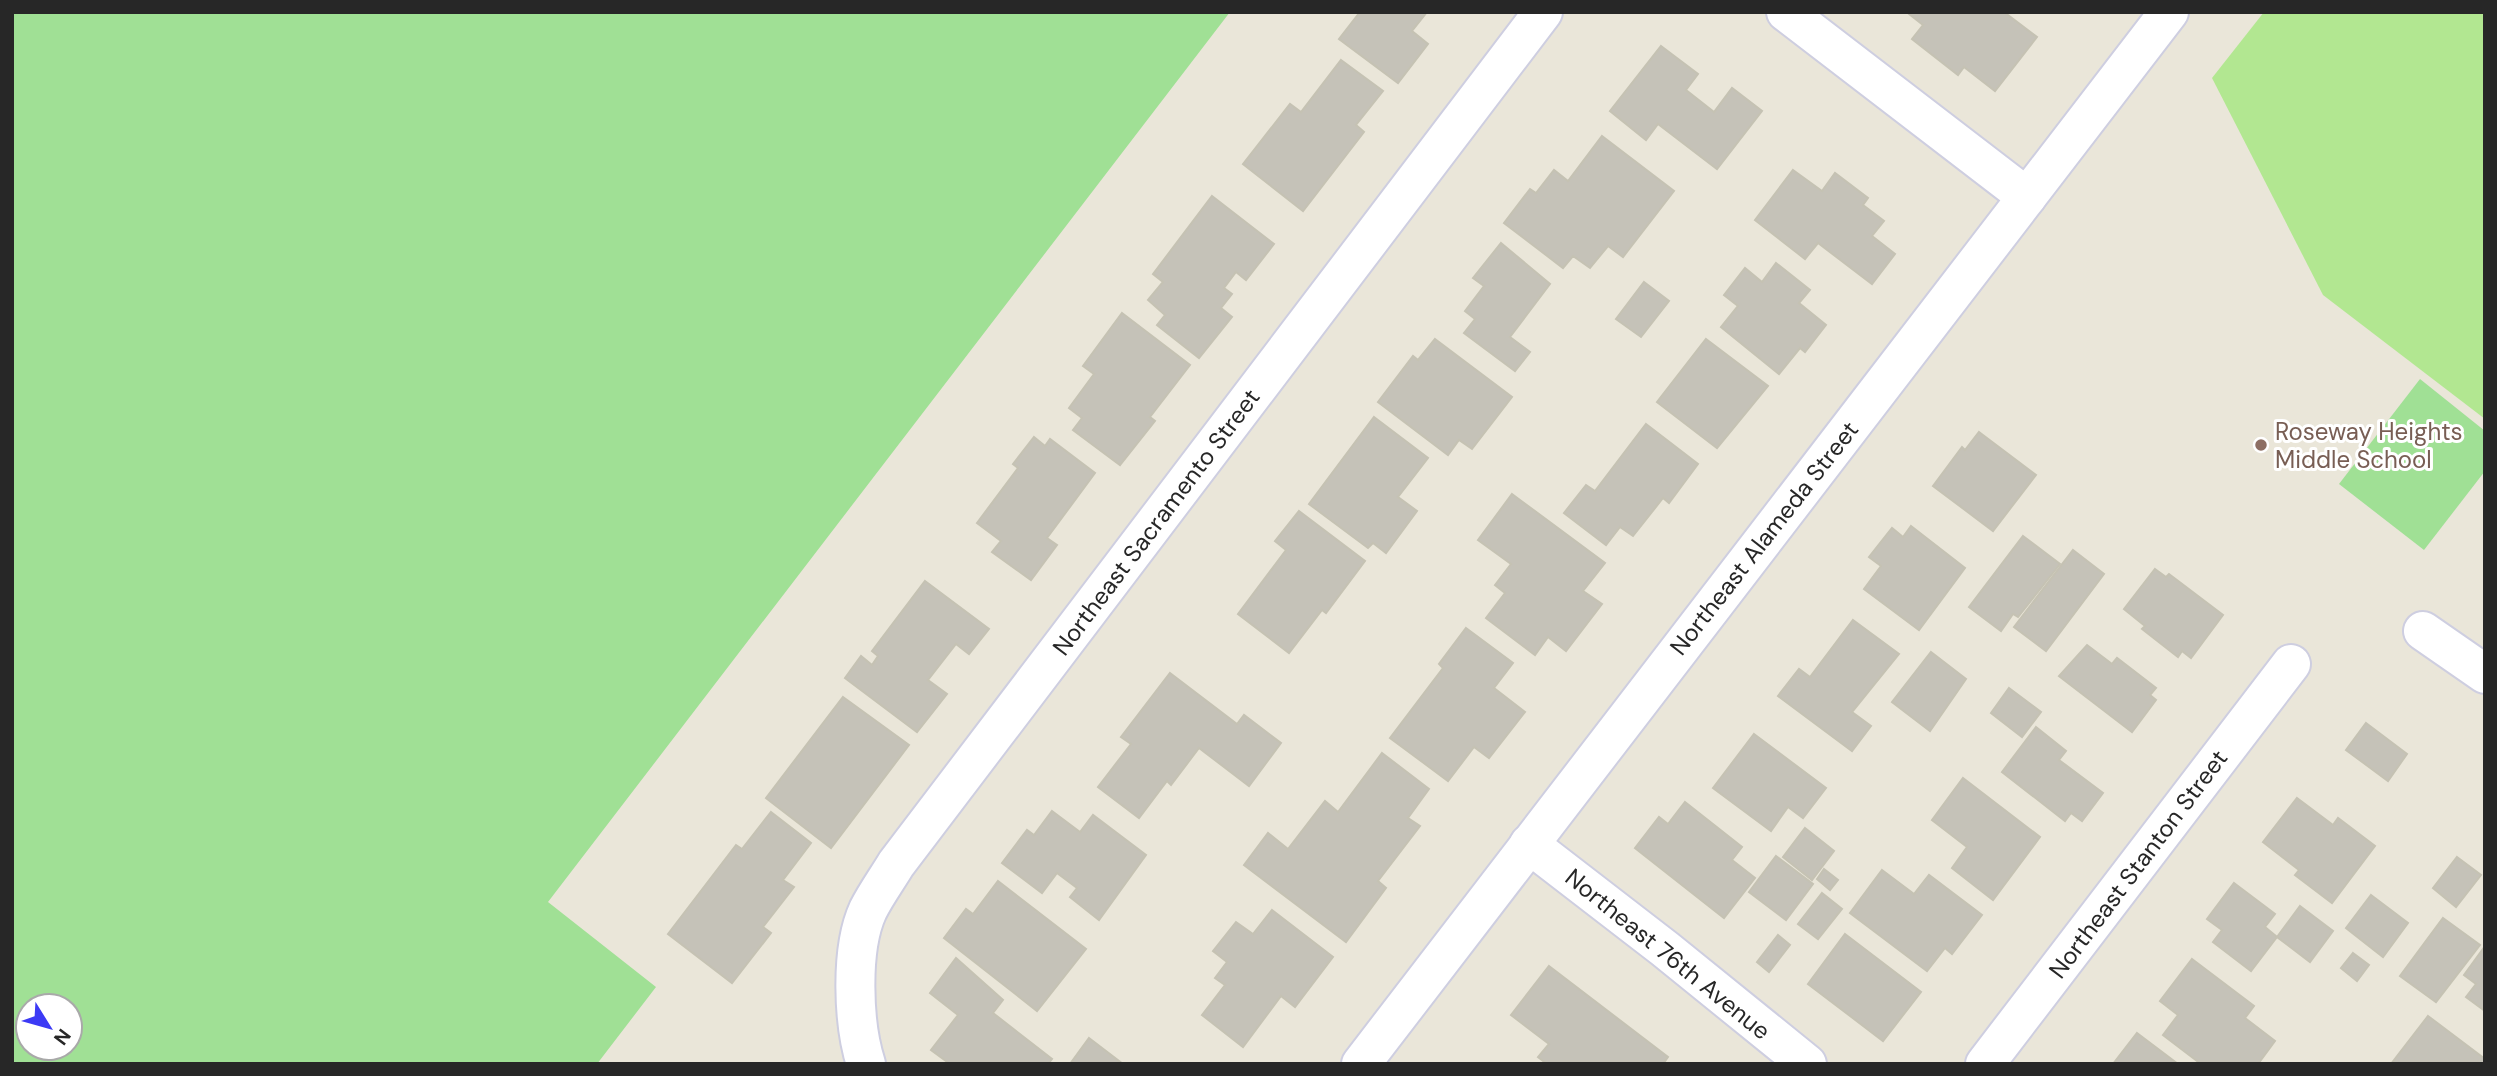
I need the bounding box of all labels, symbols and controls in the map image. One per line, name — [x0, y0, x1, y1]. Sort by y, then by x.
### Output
street label: Northeast Sacramento Street — [1046, 382, 1266, 662]
street label: Northeast Alameda Street — [1663, 415, 1865, 661]
place label: Roseway Heights Middle School — [2275, 416, 2463, 475]
marker: Roseway Heights Middle School — [2253, 437, 2269, 453]
street label: Northeast Stanton Street — [2042, 743, 2234, 985]
street label: Northeast 76th Avenue — [1559, 862, 1777, 1046]
north arrow — [14, 992, 84, 1062]
text: N — [48, 1024, 76, 1050]

